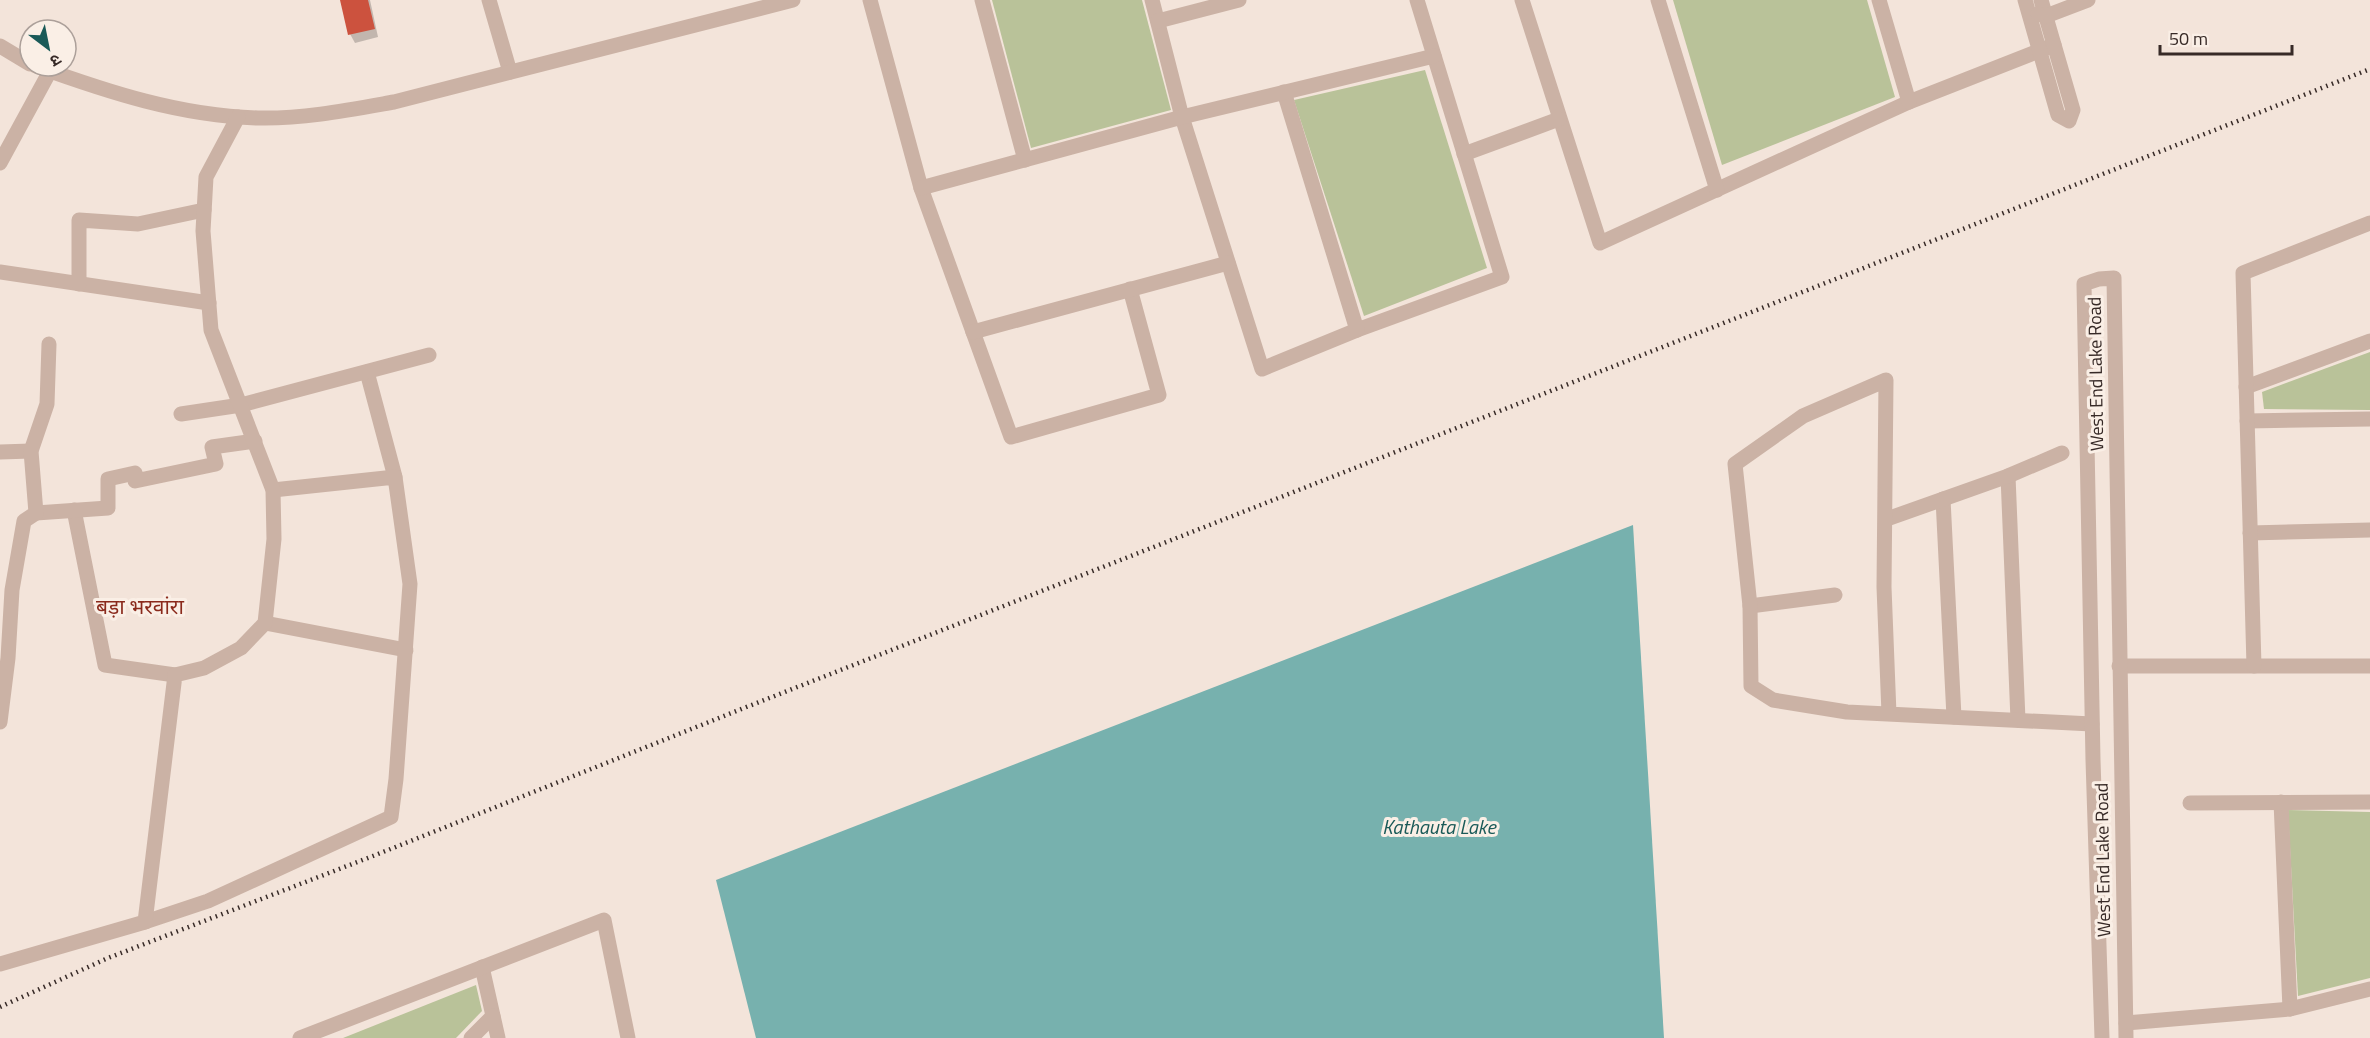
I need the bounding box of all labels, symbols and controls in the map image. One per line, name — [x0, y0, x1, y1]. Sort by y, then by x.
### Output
north arrow — [18, 18, 78, 78]
scale bar — [2160, 18, 2292, 56]
text: 50 m — [2169, 25, 2208, 52]
text: उ — [45, 48, 66, 74]
street label: West End Lake Road — [2081, 297, 2110, 451]
district label: बड़ा भरवांरा — [96, 590, 184, 622]
street label: West End Lake Road — [2088, 783, 2117, 937]
water label: Kathauta Lake — [1382, 811, 1497, 842]

